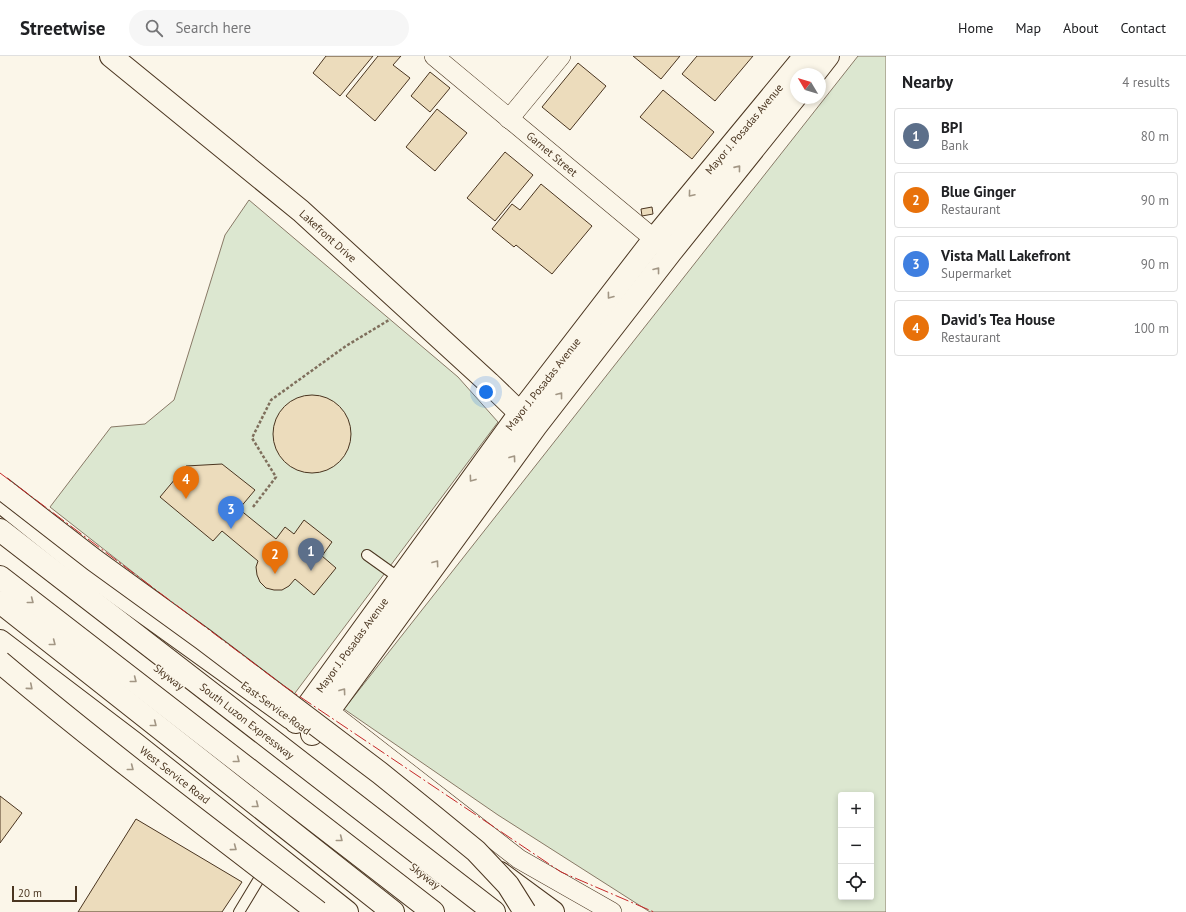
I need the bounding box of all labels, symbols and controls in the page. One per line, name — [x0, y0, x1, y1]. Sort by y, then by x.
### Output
search box — [129, 10, 409, 46]
text: Streetwise — [20, 16, 105, 40]
icon: search — [143, 17, 165, 39]
text: Search here — [175, 18, 251, 37]
text: Home — [958, 19, 993, 37]
text: Map — [1015, 19, 1041, 37]
text: About — [1063, 19, 1099, 37]
text: Contact — [1121, 19, 1166, 37]
north arrow — [790, 68, 826, 104]
text: Nearby — [902, 71, 953, 93]
text: 4 results — [1122, 74, 1170, 91]
street label: Mayor J. Posadas Avenue — [702, 81, 786, 177]
text: BPI — [941, 118, 963, 137]
text: 1 — [912, 128, 920, 145]
text: 80 m — [1141, 128, 1169, 145]
street label: Garnet Street — [524, 129, 581, 180]
text: Bank — [941, 137, 968, 154]
one-way arrow — [733, 166, 740, 173]
text: Blue Ginger — [941, 182, 1016, 201]
one-way arrow — [688, 189, 695, 197]
text: 2 — [912, 192, 920, 209]
text: 90 m — [1141, 192, 1169, 209]
text: Restaurant — [941, 201, 1000, 218]
street label: Lakefront Drive — [297, 207, 360, 266]
text: Vista Mall Lakefront — [941, 246, 1070, 265]
text: 3 — [912, 256, 920, 273]
text: 90 m — [1141, 256, 1169, 273]
text: Supermarket — [941, 265, 1011, 282]
one-way arrow — [652, 267, 660, 274]
one-way arrow — [607, 292, 615, 299]
text: David's Tea House — [941, 310, 1055, 329]
text: 4 — [912, 320, 920, 337]
text: 100 m — [1134, 320, 1169, 337]
text: Restaurant — [941, 329, 1000, 346]
street label: Mayor J. Posadas Avenue — [502, 334, 584, 433]
your location — [476, 382, 496, 402]
one-way arrow — [555, 392, 562, 399]
one-way arrow — [508, 455, 516, 462]
pin: 4 — [173, 466, 199, 499]
one-way arrow — [470, 474, 477, 481]
pin: 3 — [218, 496, 244, 529]
pin: 1 — [298, 538, 324, 571]
pin: 2 — [262, 541, 288, 574]
one-way arrow — [431, 560, 439, 567]
street label: Mayor J. Posadas Avenue — [313, 594, 391, 695]
one-way arrow — [26, 596, 33, 603]
one-way arrow — [48, 639, 55, 646]
street label: Skyway — [151, 661, 188, 694]
one-way arrow — [129, 676, 136, 683]
street label: East Service Road — [238, 678, 314, 738]
street label: South Luzon Expressway — [197, 680, 298, 763]
one-way arrow — [25, 682, 32, 689]
one-way arrow — [338, 688, 345, 695]
one-way arrow — [150, 719, 157, 726]
street label: West Service Road — [137, 743, 213, 807]
one-way arrow — [232, 755, 239, 762]
one-way arrow — [127, 763, 134, 770]
map controls — [838, 792, 874, 900]
button: + — [838, 792, 874, 828]
one-way arrow — [252, 800, 259, 807]
button: − — [838, 828, 874, 864]
one-way arrow — [335, 834, 342, 841]
one-way arrow — [230, 843, 237, 850]
street label: Skyway — [407, 860, 444, 893]
button: locate — [838, 864, 874, 900]
scale bar — [12, 884, 77, 903]
text: 20 m — [18, 886, 42, 900]

